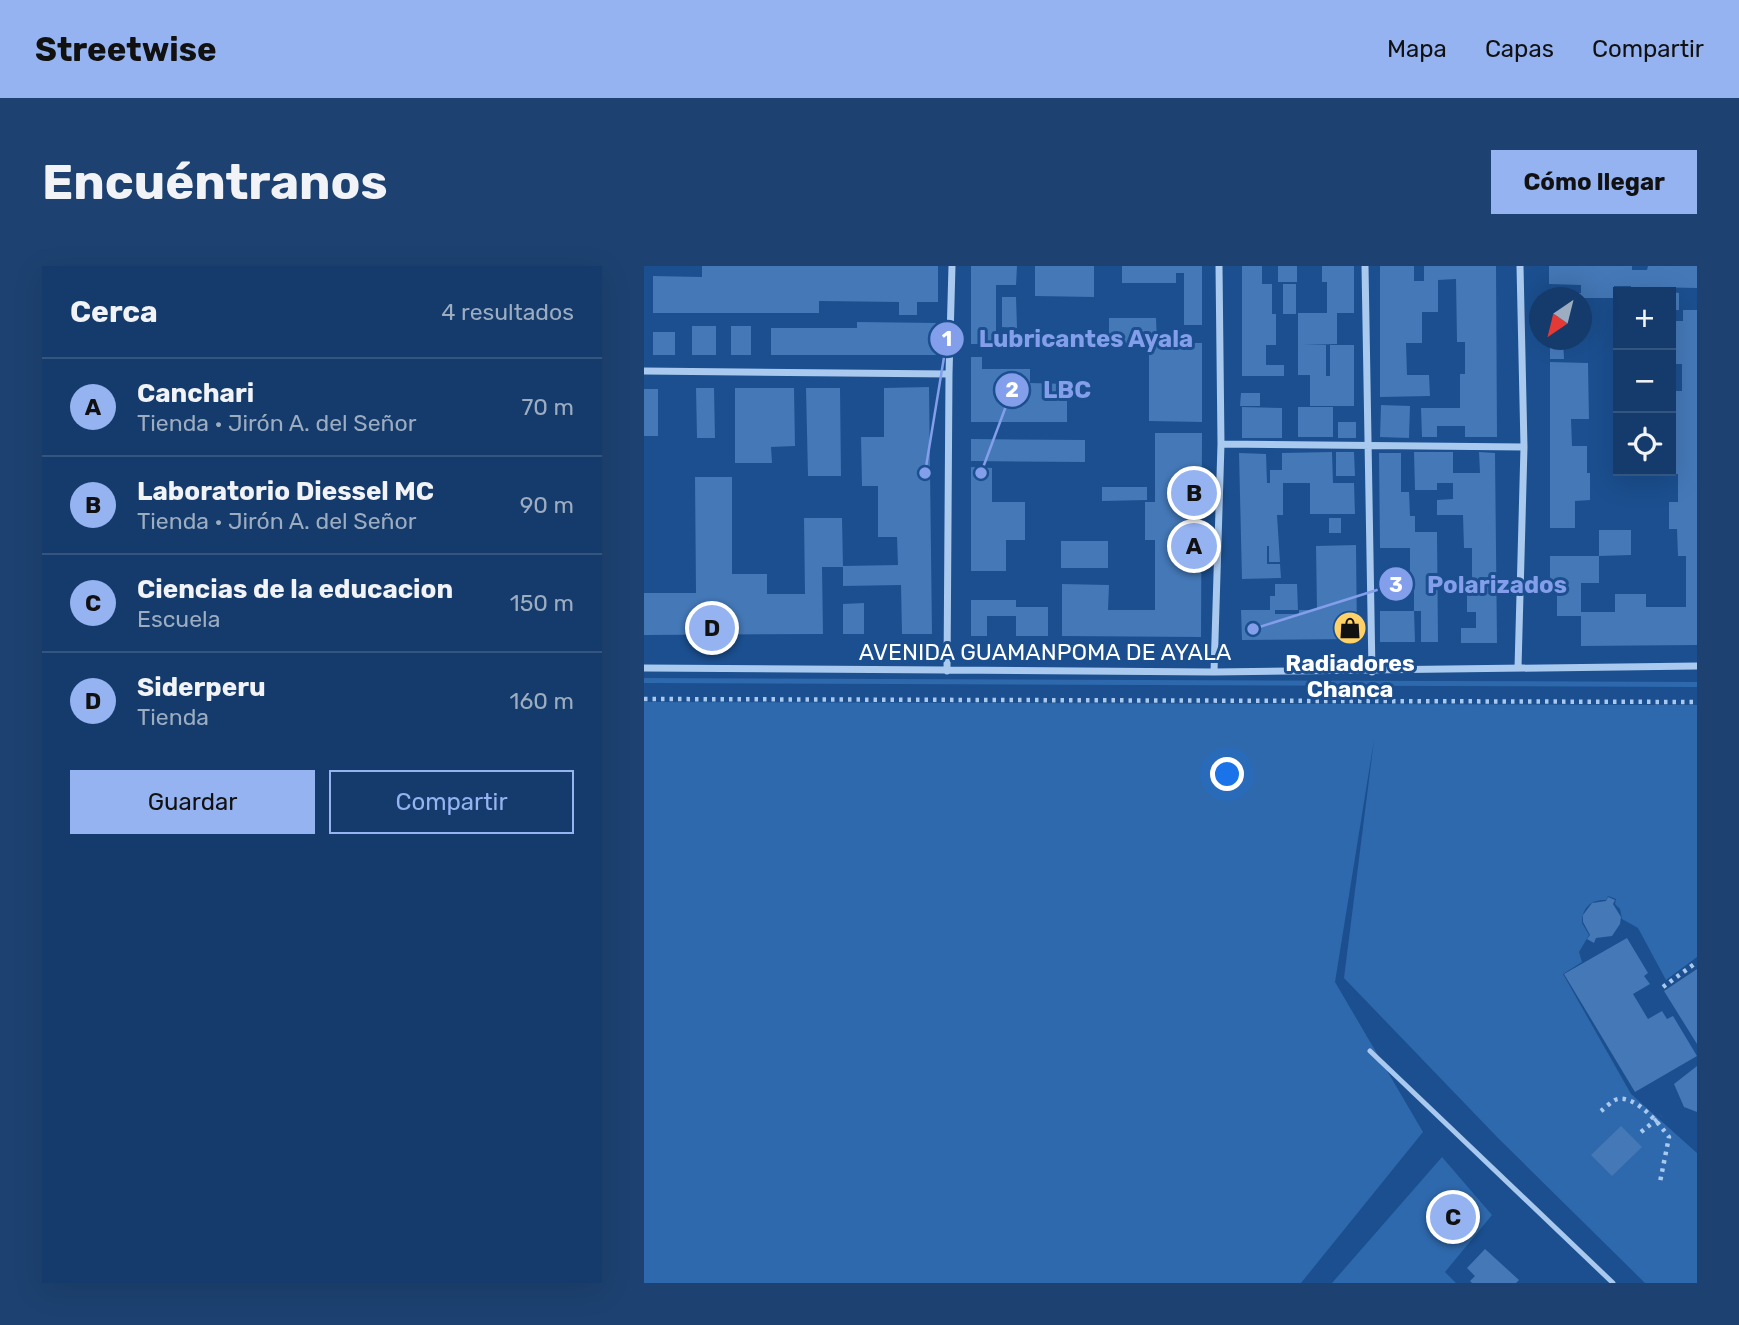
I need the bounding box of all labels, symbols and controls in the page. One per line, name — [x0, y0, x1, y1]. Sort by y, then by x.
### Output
text: Streetwise — [35, 30, 217, 69]
text: Mapa — [1387, 35, 1447, 63]
text: Capas — [1485, 35, 1554, 63]
text: Compartir — [1592, 35, 1704, 63]
button: Cómo llegar — [1491, 150, 1697, 214]
text: Encuéntranos — [42, 153, 388, 211]
north arrow — [1529, 287, 1592, 350]
map controls — [1613, 287, 1676, 476]
button: + — [1613, 287, 1676, 350]
text: Cerca — [70, 294, 158, 330]
text: 4 resultados — [441, 298, 574, 326]
callout: Lubricantes Ayala — [929, 316, 1208, 361]
text: Lubricantes Ayala — [979, 325, 1193, 353]
text: 1 — [942, 326, 952, 351]
button: − — [1613, 350, 1676, 413]
callout: LBC — [994, 367, 1105, 412]
text: LBC — [1043, 376, 1091, 404]
text: 2 — [1005, 377, 1019, 402]
text: Canchari — [137, 378, 254, 409]
text: A — [85, 393, 101, 421]
text: 70 m — [522, 393, 574, 421]
text: Tienda · Jirón A. del Señor — [137, 409, 416, 437]
button: locate — [1613, 413, 1676, 476]
pin: B — [1171, 467, 1217, 519]
text: Laboratorio Diessel MC — [137, 476, 434, 507]
text: B — [85, 491, 101, 519]
text: 90 m — [520, 491, 574, 519]
text: Tienda · Jirón A. del Señor — [137, 507, 416, 535]
pin: A — [1171, 520, 1217, 572]
callout: Polarizados — [1378, 562, 1581, 607]
text: Polarizados — [1427, 571, 1567, 599]
text: 3 — [1389, 572, 1403, 597]
text: Ciencias de la educacion — [137, 574, 453, 605]
text: C — [85, 589, 101, 617]
text: 150 m — [510, 589, 574, 617]
pin: D — [689, 602, 735, 654]
text: Escuela — [137, 605, 220, 633]
shop icon: Radiadores Chanca — [1331, 609, 1369, 647]
street label: AVENIDA GUAMANPOMA DE AYALA — [859, 638, 1231, 666]
place label: Radiadores Chanca — [1285, 649, 1415, 703]
text: Siderperu — [137, 672, 266, 703]
text: D — [85, 687, 101, 715]
text: 160 m — [510, 687, 574, 715]
text: Tienda — [137, 703, 209, 731]
your location — [1210, 757, 1244, 791]
button: Guardar — [70, 770, 315, 834]
button: Compartir — [329, 770, 574, 834]
pin: C — [1430, 1191, 1476, 1243]

